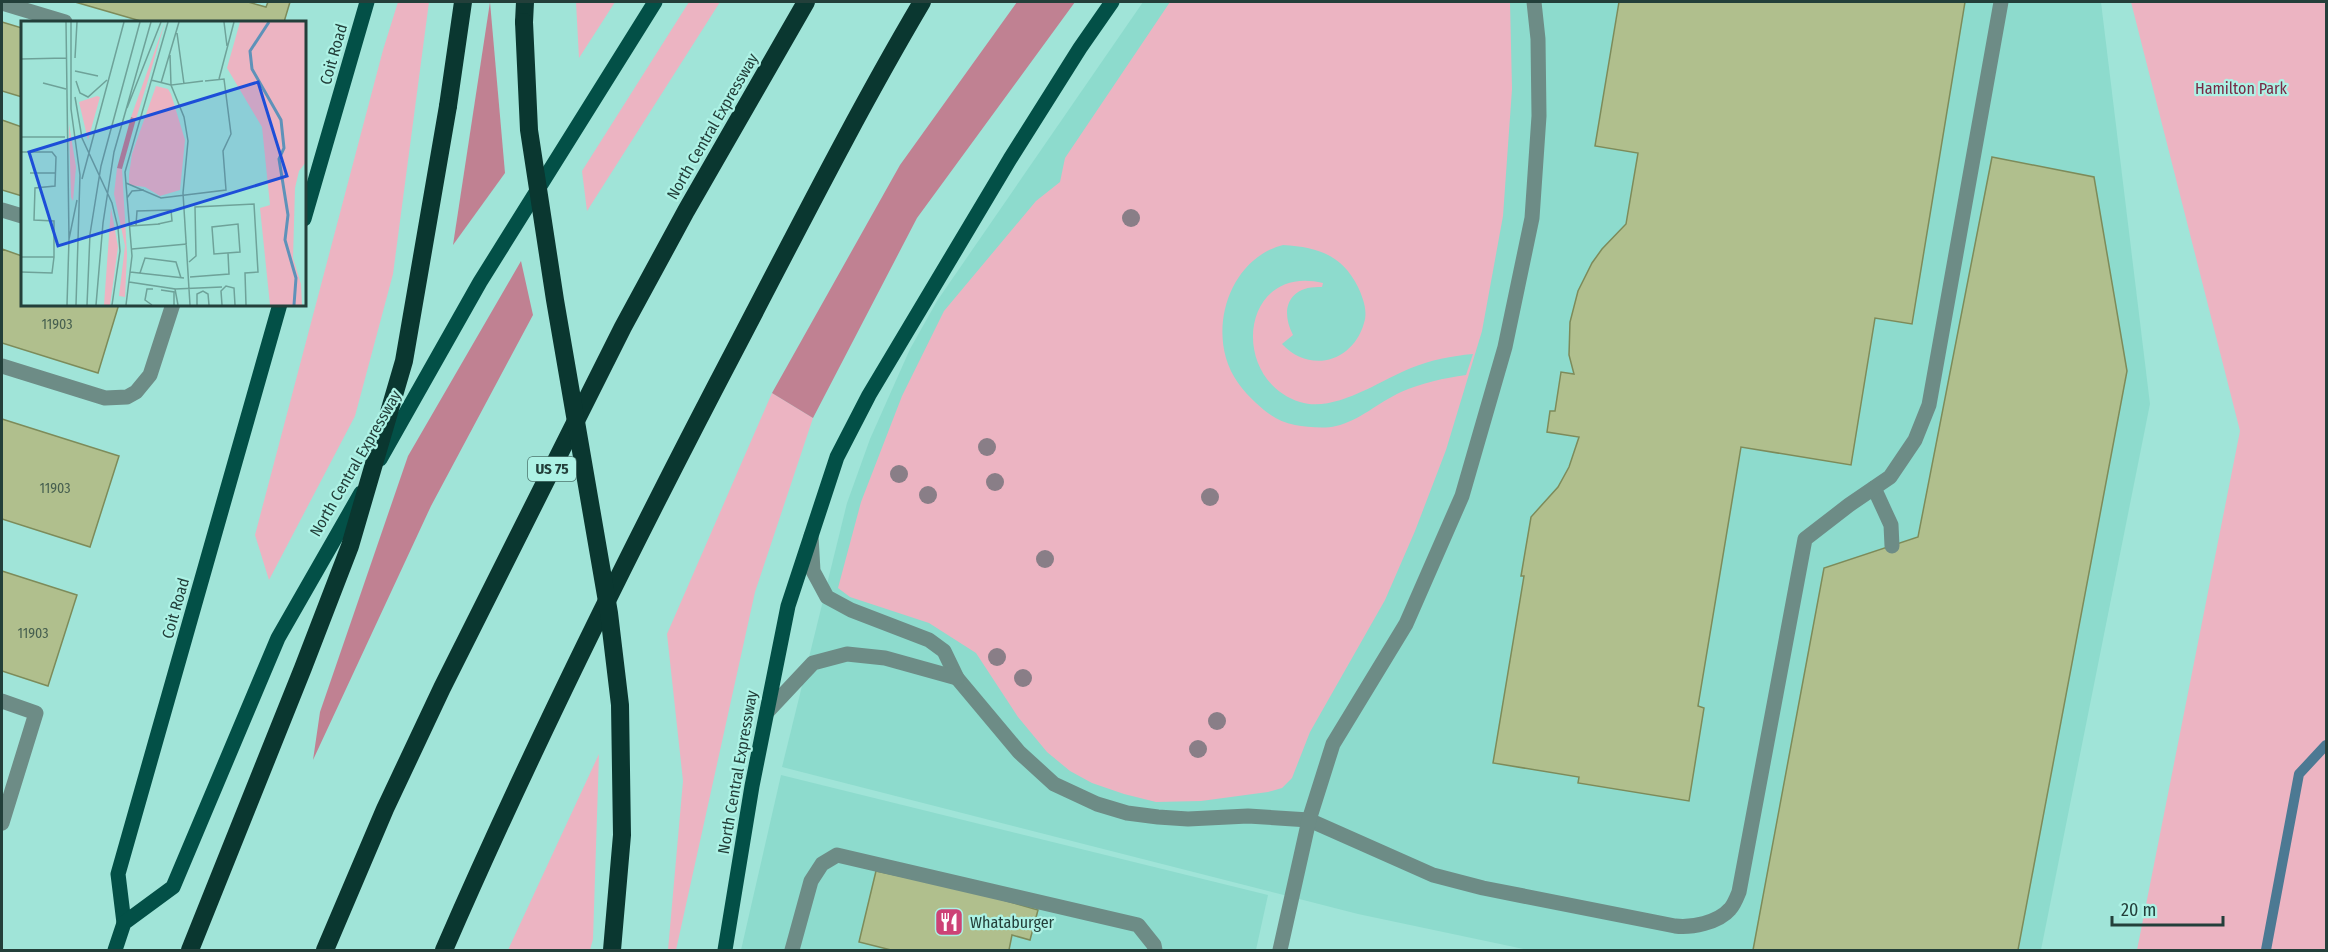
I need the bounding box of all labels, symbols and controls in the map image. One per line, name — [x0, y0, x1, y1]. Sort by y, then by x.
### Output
inset map — [21, 21, 306, 306]
street label: Coit Road — [316, 22, 351, 87]
street label: North Central Expressway — [663, 49, 763, 203]
park label: Hamilton Park — [2195, 79, 2288, 98]
house number: 11903 — [42, 316, 73, 333]
street label: North Central Expressway — [306, 386, 406, 540]
road number: US 75 — [528, 457, 576, 481]
house number: 11903 — [40, 480, 71, 497]
street label: Coit Road — [158, 576, 193, 641]
house number: 11903 — [18, 625, 49, 642]
street label: North Central Expressway — [714, 688, 761, 855]
scale bar — [2112, 889, 2223, 927]
text: 20 m — [2121, 899, 2156, 921]
restaurant icon: Whataburger — [933, 906, 965, 938]
place label: Whataburger — [970, 913, 1055, 932]

